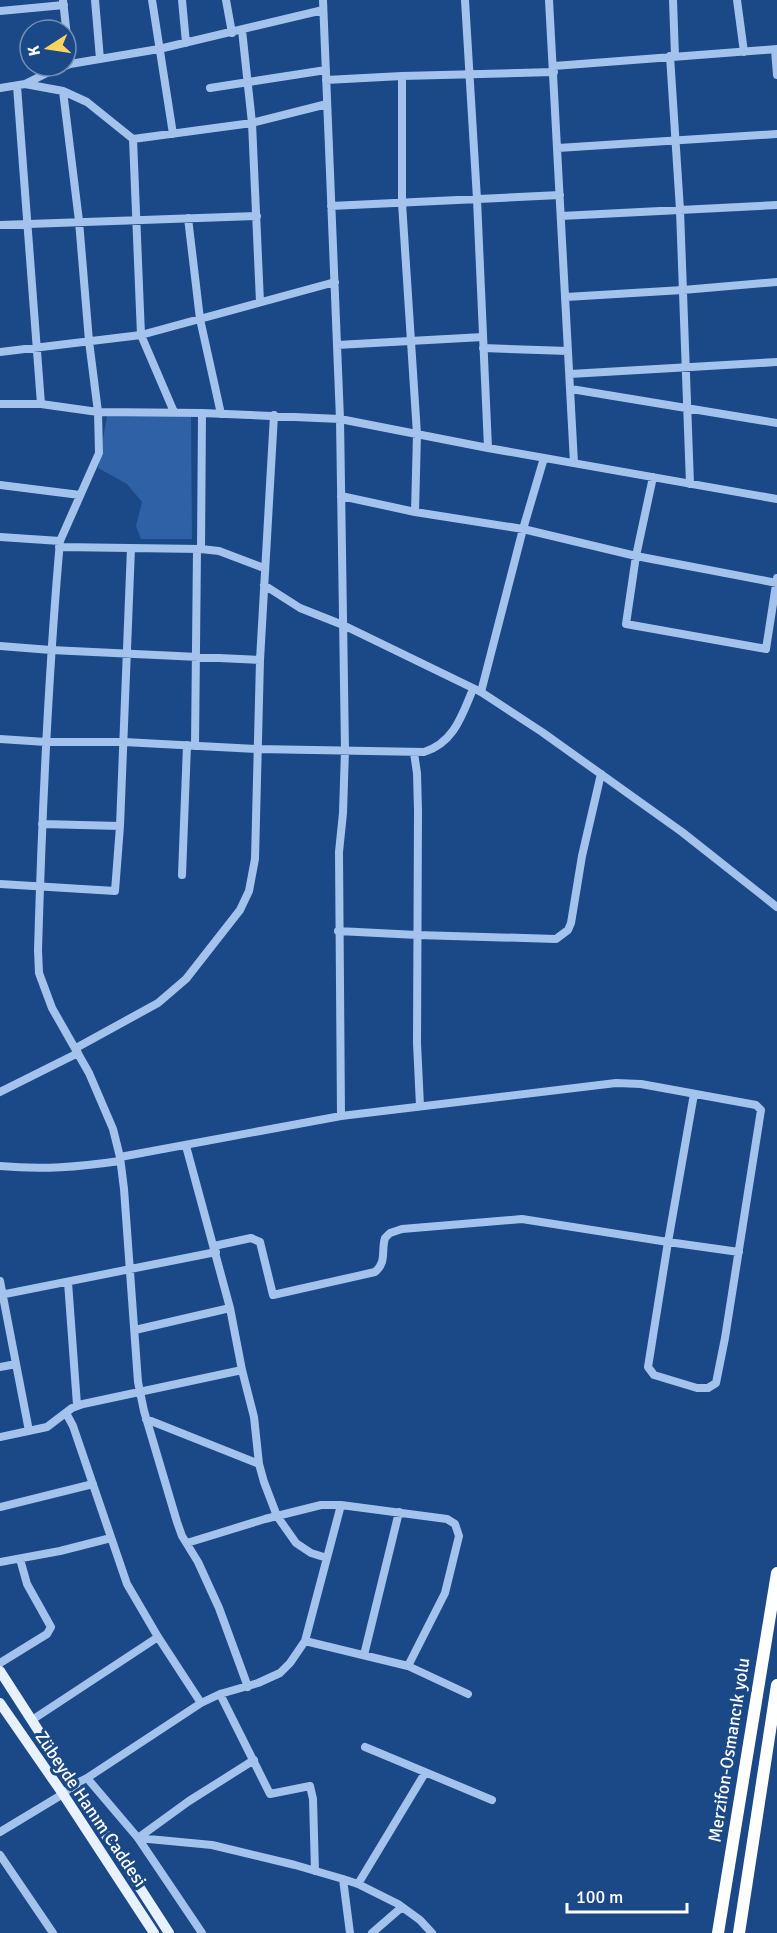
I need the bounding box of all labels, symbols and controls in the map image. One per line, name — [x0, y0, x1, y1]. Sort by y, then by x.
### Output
north arrow — [18, 18, 78, 78]
text: K — [23, 44, 45, 58]
street label: Merzifon-Osmancık yolu — [704, 1656, 754, 1844]
street label: Zübeyde Hanım Caddesi — [31, 1727, 151, 1891]
scale bar — [567, 1876, 687, 1914]
text: 100 m — [576, 1886, 623, 1908]

